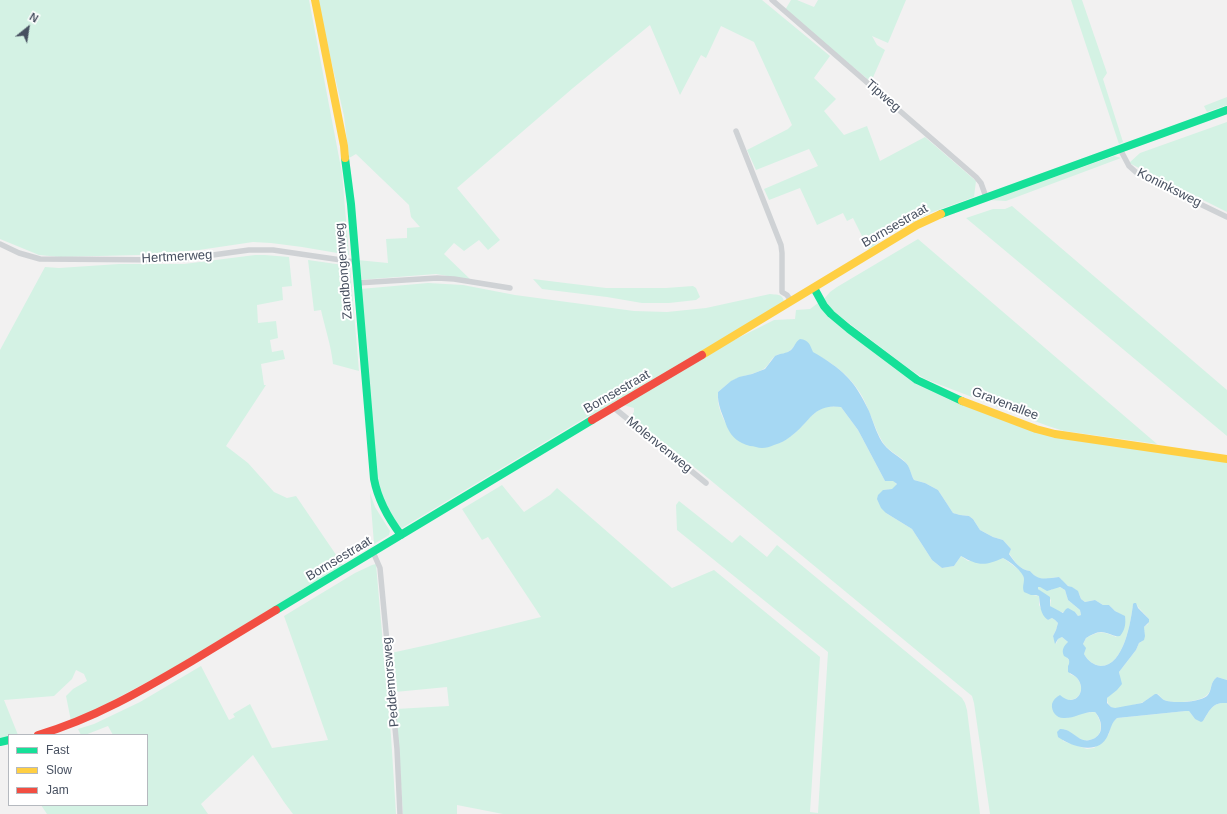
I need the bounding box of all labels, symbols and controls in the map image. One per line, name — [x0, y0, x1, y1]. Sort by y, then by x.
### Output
north arrow — [8, 8, 48, 48]
text: N — [28, 10, 40, 25]
street label: Tipweg — [862, 77, 904, 115]
street label: Koninksweg — [1134, 165, 1204, 211]
street label: Bornsestraat — [859, 201, 931, 251]
street label: Zandbongenweg — [332, 222, 356, 320]
street label: Hertmerweg — [141, 247, 213, 267]
street label: Bornsestraat — [581, 367, 653, 417]
street label: Gravenallee — [969, 384, 1041, 424]
street label: Molenvenweg — [623, 414, 695, 476]
street label: Bornsestraat — [303, 533, 375, 585]
street label: Peddemorsweg — [379, 636, 403, 728]
legend — [8, 734, 148, 806]
text: Fast — [46, 743, 69, 757]
text: Slow — [46, 763, 72, 777]
text: Jam — [46, 783, 69, 797]

